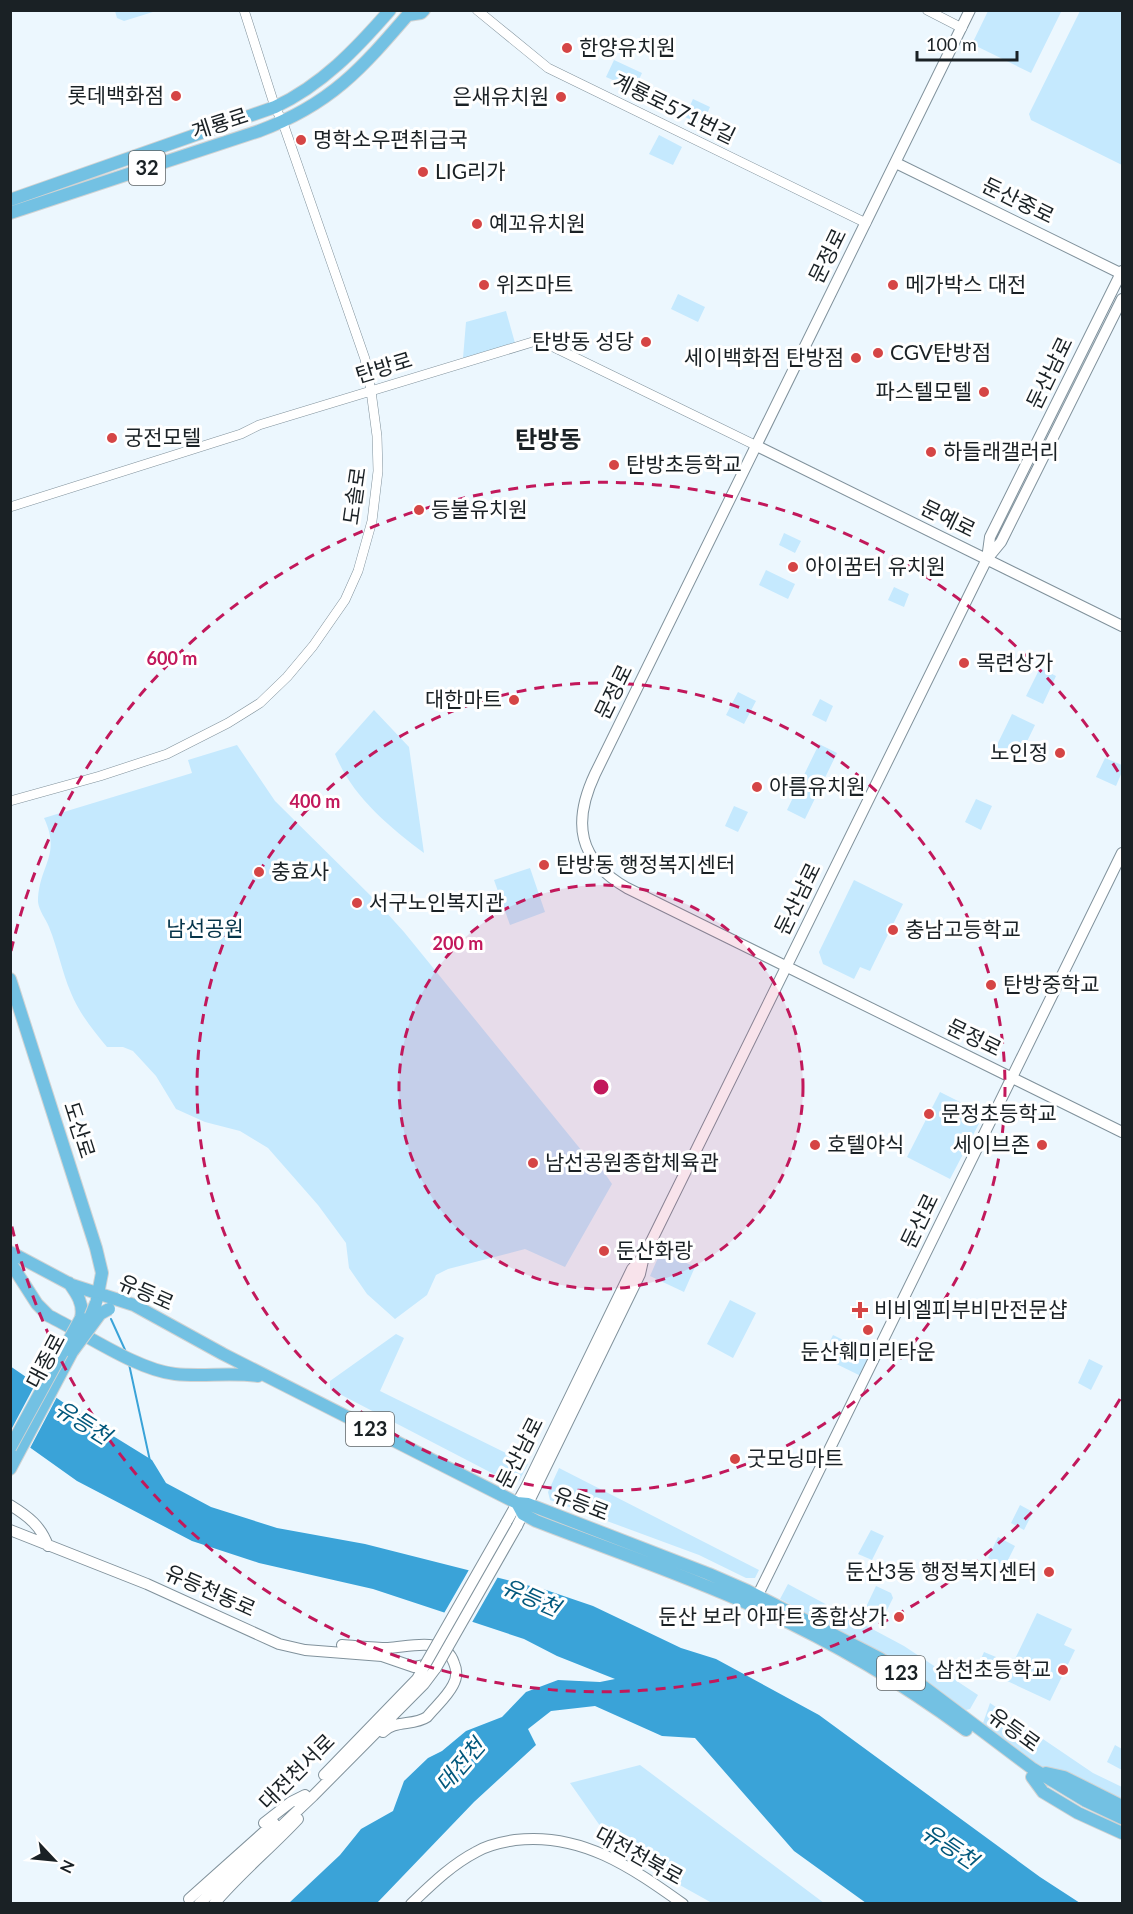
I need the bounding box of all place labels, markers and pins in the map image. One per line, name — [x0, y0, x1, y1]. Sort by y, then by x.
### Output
place label: 한양유치원 — [579, 34, 676, 59]
marker: 한양유치원 — [560, 41, 574, 55]
place label: 롯데백화점 — [67, 82, 164, 107]
place label: 은새유치원 — [452, 83, 549, 108]
marker: 롯데백화점 — [169, 89, 183, 103]
marker: 은새유치원 — [554, 90, 568, 104]
place label: 명학소우편취급국 — [313, 126, 468, 151]
marker: 명학소우편취급국 — [294, 133, 308, 147]
place label: LIG리가 — [435, 158, 506, 183]
marker: LIG리가 — [416, 165, 430, 179]
place label: 예꼬유치원 — [489, 210, 586, 235]
marker: 예꼬유치원 — [470, 217, 484, 231]
place label: 위즈마트 — [496, 271, 573, 296]
place label: 메가박스 대전 — [905, 271, 1026, 296]
marker: 위즈마트 — [477, 278, 491, 292]
marker: 메가박스 대전 — [886, 278, 900, 292]
place label: 탄방동 성당 — [532, 328, 634, 353]
marker: 탄방동 성당 — [639, 335, 653, 349]
place label: CGV탄방점 — [890, 339, 991, 364]
place label: 세이백화점 탄방점 — [684, 344, 844, 369]
marker: CGV탄방점 — [871, 346, 885, 360]
marker: 세이백화점 탄방점 — [849, 351, 863, 365]
place label: 파스텔모텔 — [875, 378, 972, 403]
marker: 파스텔모텔 — [977, 385, 991, 399]
place label: 궁전모텔 — [124, 424, 201, 449]
marker: 궁전모텔 — [105, 431, 119, 445]
place label: 하들래갤러리 — [943, 438, 1059, 463]
marker: 하들래갤러리 — [924, 445, 938, 459]
place label: 탄방초등학교 — [626, 451, 742, 476]
marker: 탄방초등학교 — [607, 458, 621, 472]
place label: 등불유치원 — [431, 496, 528, 521]
marker: 등불유치원 — [412, 503, 426, 517]
place label: 아이꿈터 유치원 — [805, 553, 946, 578]
marker: 아이꿈터 유치원 — [786, 560, 800, 574]
place label: 목련상가 — [976, 649, 1053, 674]
marker: 목련상가 — [957, 656, 971, 670]
place label: 대한마트 — [425, 686, 502, 711]
marker: 대한마트 — [507, 693, 521, 707]
place label: 노인정 — [990, 739, 1048, 764]
marker: 노인정 — [1053, 746, 1067, 760]
place label: 아름유치원 — [769, 773, 866, 798]
marker: 아름유치원 — [750, 780, 764, 794]
place label: 탄방동 행정복지센터 — [556, 851, 735, 876]
place label: 충효사 — [271, 858, 329, 883]
marker: 탄방동 행정복지센터 — [537, 858, 551, 872]
marker: 충효사 — [252, 865, 266, 879]
place label: 서구노인복지관 — [369, 889, 504, 914]
marker: 서구노인복지관 — [350, 896, 364, 910]
place label: 충남고등학교 — [905, 916, 1021, 941]
marker: 충남고등학교 — [886, 923, 900, 937]
place label: 탄방중학교 — [1003, 971, 1100, 996]
marker: 탄방중학교 — [984, 978, 998, 992]
centre of rings — [591, 1077, 611, 1097]
place label: 문정초등학교 — [941, 1100, 1057, 1125]
marker: 문정초등학교 — [922, 1107, 936, 1121]
place label: 호텔야식 — [827, 1131, 904, 1156]
place label: 세이브존 — [953, 1131, 1030, 1156]
marker: 호텔야식 — [808, 1138, 822, 1152]
marker: 세이브존 — [1035, 1138, 1049, 1152]
place label: 남선공원종합체육관 — [545, 1149, 719, 1174]
marker: 남선공원종합체육관 — [526, 1156, 540, 1170]
place label: 둔산화랑 — [616, 1237, 693, 1262]
marker: 둔산화랑 — [597, 1244, 611, 1258]
place label: 비비엘피부비만전문샵 — [874, 1296, 1067, 1321]
marker: 비비엘피부비만전문샵 — [851, 1301, 869, 1319]
marker: 둔산훼미리타운 — [861, 1323, 875, 1337]
place label: 둔산훼미리타운 — [800, 1338, 936, 1363]
place label: 굿모닝마트 — [747, 1445, 844, 1470]
marker: 굿모닝마트 — [728, 1452, 742, 1466]
place label: 둔산3동 행정복지센터 — [846, 1558, 1037, 1583]
marker: 둔산3동 행정복지센터 — [1042, 1565, 1056, 1579]
place label: 둔산 보라 아파트 종합상가 — [658, 1603, 887, 1628]
marker: 둔산 보라 아파트 종합상가 — [892, 1610, 906, 1624]
place label: 삼천초등학교 — [935, 1656, 1051, 1681]
marker: 삼천초등학교 — [1056, 1663, 1070, 1677]

